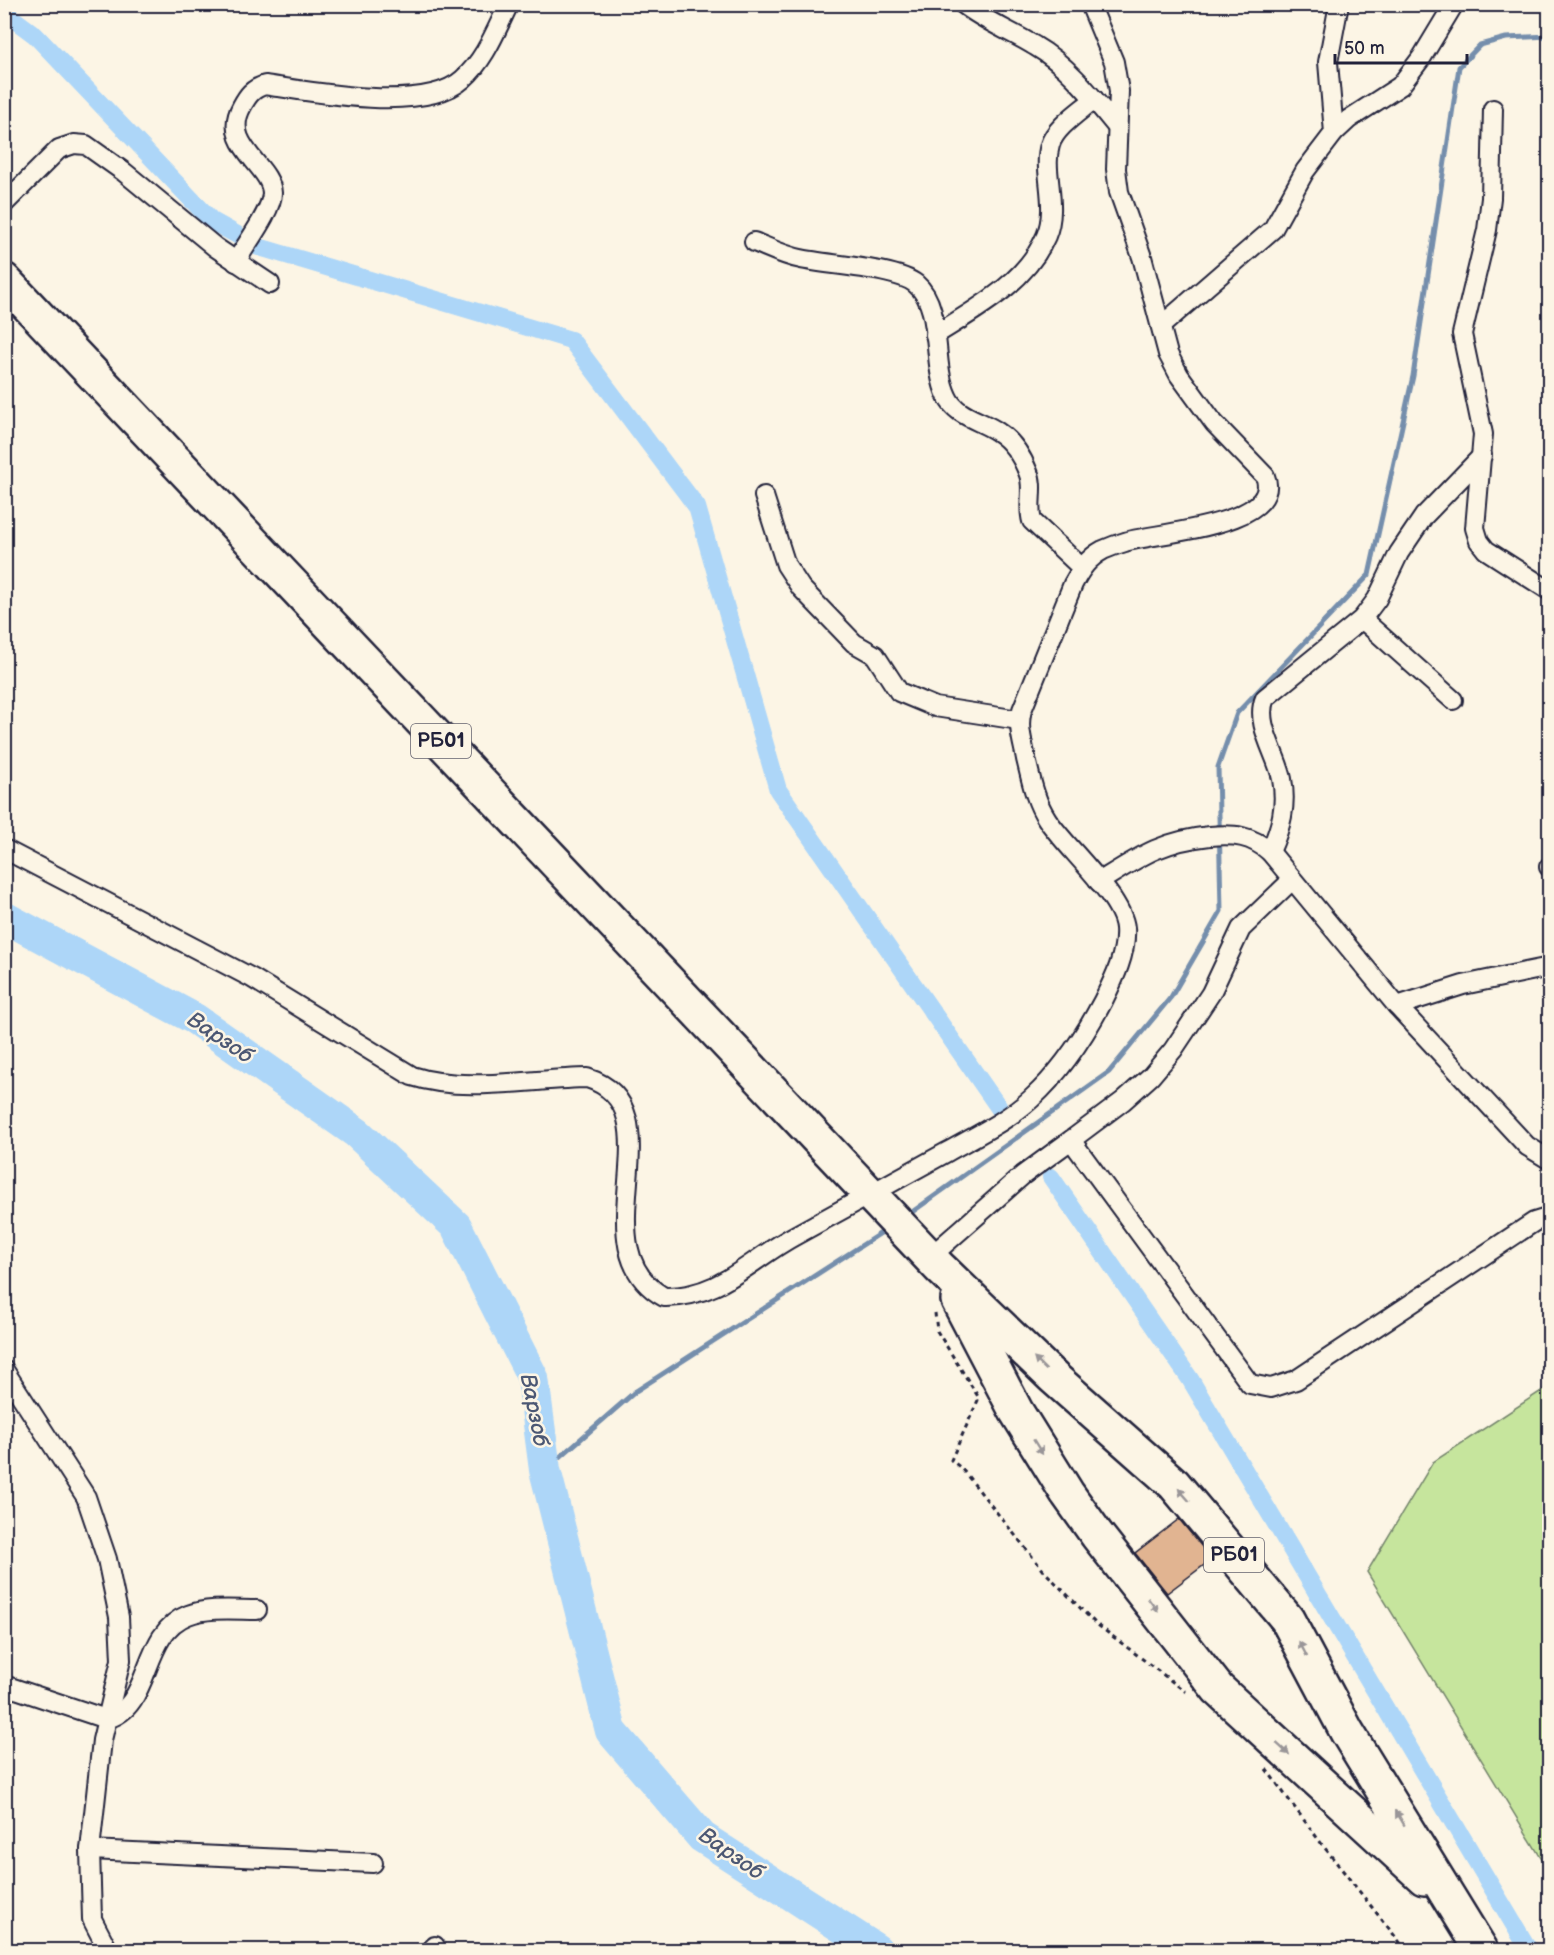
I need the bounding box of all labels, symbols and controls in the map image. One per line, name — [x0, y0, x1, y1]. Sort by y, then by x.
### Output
scale bar — [1335, 27, 1467, 65]
text: 50 m — [1344, 38, 1385, 59]
road number: РБ01 — [411, 724, 471, 758]
water label: Варзоб — [182, 1006, 259, 1070]
one-way arrow — [1033, 1357, 1048, 1371]
water label: Варзоб — [514, 1371, 554, 1450]
one-way arrow — [1033, 1439, 1044, 1455]
one-way arrow — [1178, 1487, 1191, 1503]
road number: РБ01 — [1204, 1538, 1264, 1572]
one-way arrow — [1147, 1596, 1159, 1612]
one-way arrow — [1298, 1641, 1308, 1658]
one-way arrow — [1275, 1742, 1290, 1755]
one-way arrow — [1395, 1810, 1406, 1826]
water label: Варзоб — [693, 1822, 770, 1887]

